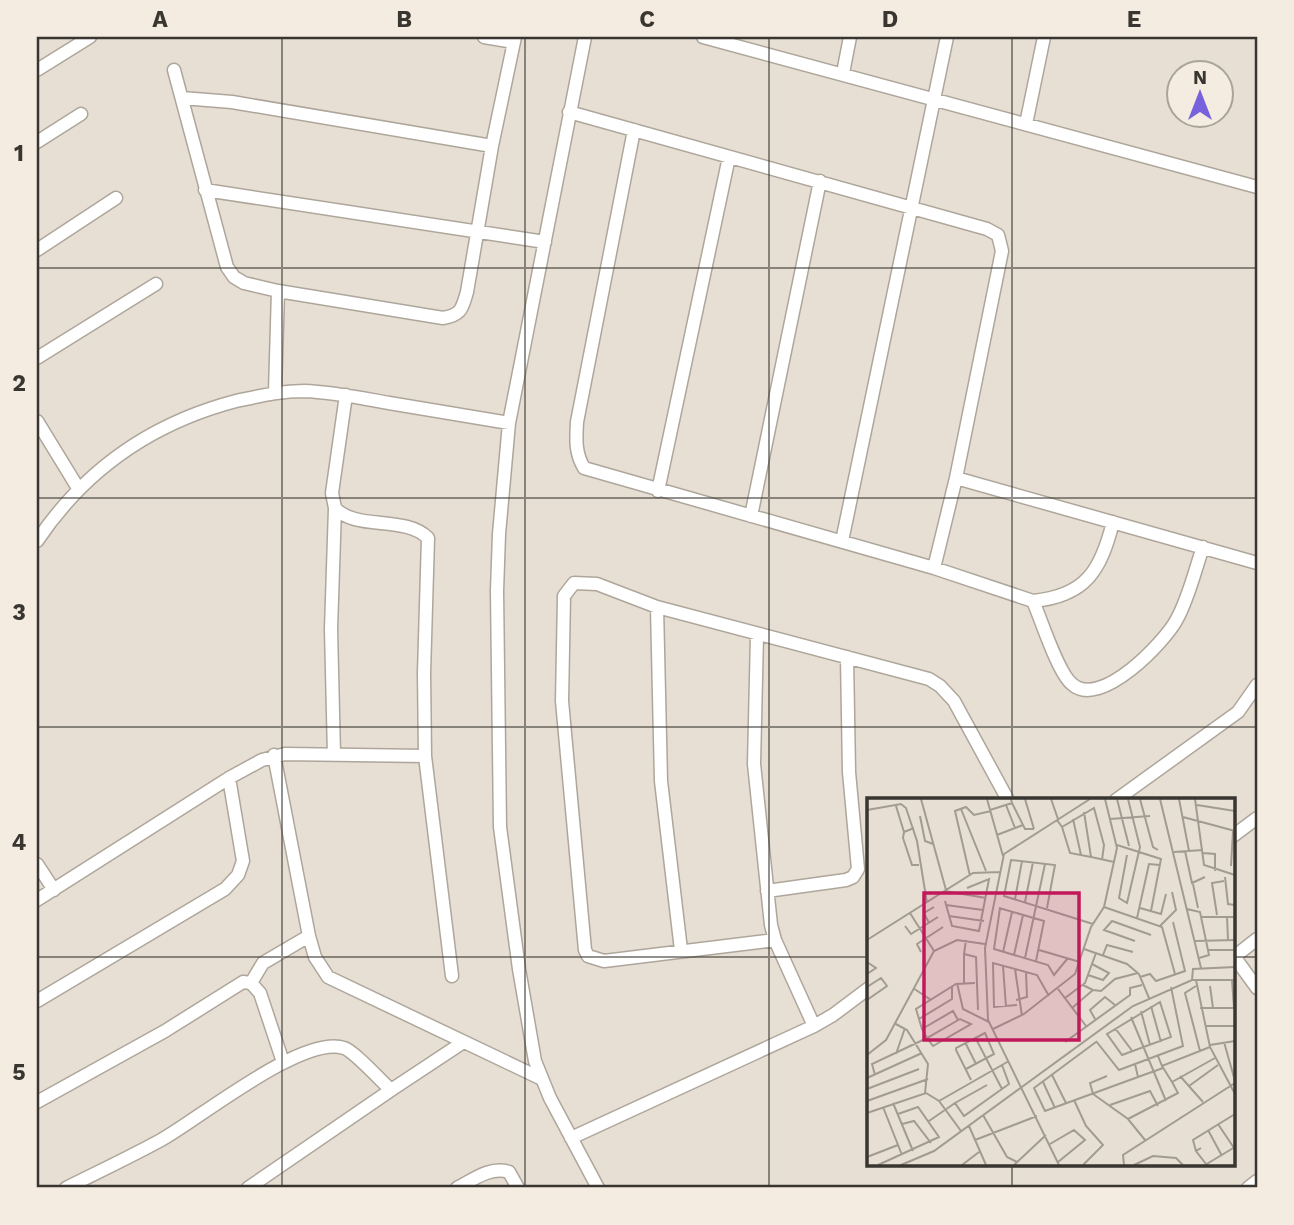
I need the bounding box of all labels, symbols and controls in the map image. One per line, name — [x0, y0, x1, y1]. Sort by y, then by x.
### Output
text: A — [152, 6, 168, 33]
text: B — [396, 6, 412, 33]
text: C — [639, 6, 655, 33]
text: D — [882, 6, 898, 33]
text: E — [1127, 6, 1141, 33]
north arrow — [1164, 60, 1234, 130]
text: N — [1193, 66, 1207, 89]
text: 1 — [14, 140, 24, 167]
text: 2 — [12, 370, 26, 397]
text: 3 — [12, 599, 26, 626]
inset map — [867, 798, 1234, 1166]
text: 4 — [12, 829, 27, 856]
text: 5 — [12, 1059, 26, 1086]

